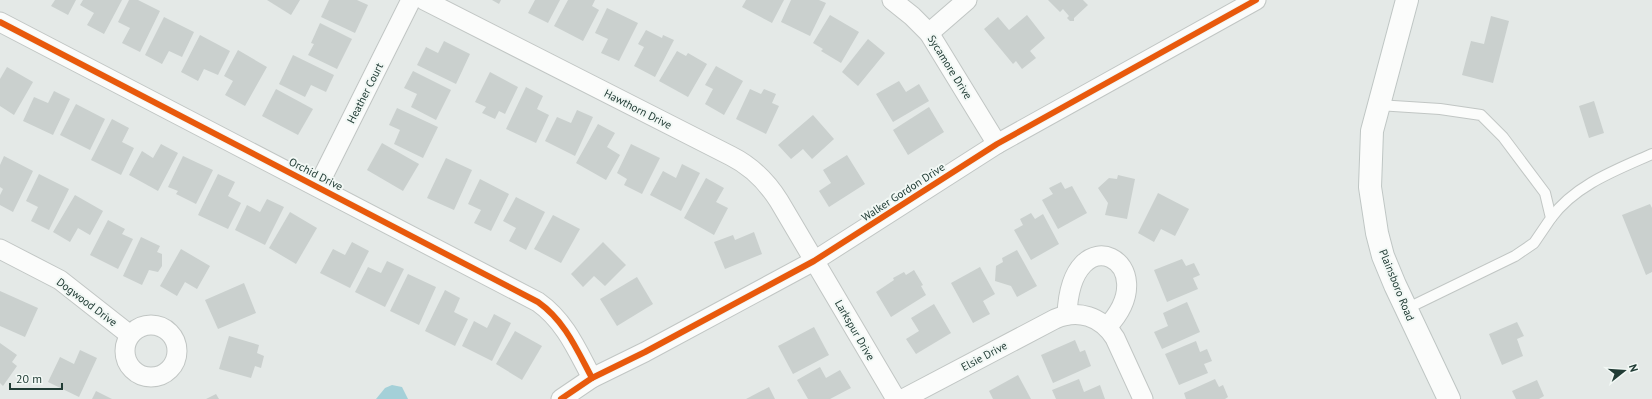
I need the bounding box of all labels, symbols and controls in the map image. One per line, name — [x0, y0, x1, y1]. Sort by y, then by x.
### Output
street label: Sycamore Drive — [925, 32, 975, 102]
street label: Heather Court — [344, 60, 386, 126]
street label: Hawthorn Drive — [602, 86, 674, 132]
street label: Orchid Drive — [287, 154, 346, 194]
street label: Walker Gordon Drive — [859, 160, 948, 224]
street label: Plainsboro Road — [1376, 247, 1418, 323]
street label: Dogwood Drive — [54, 275, 120, 330]
street label: Larkspur Drive — [832, 297, 878, 363]
street label: Elsie Drive — [959, 338, 1010, 374]
north arrow — [1604, 351, 1644, 391]
text: N — [1626, 363, 1641, 374]
scale bar — [10, 365, 62, 391]
text: 20 m — [16, 371, 42, 386]

